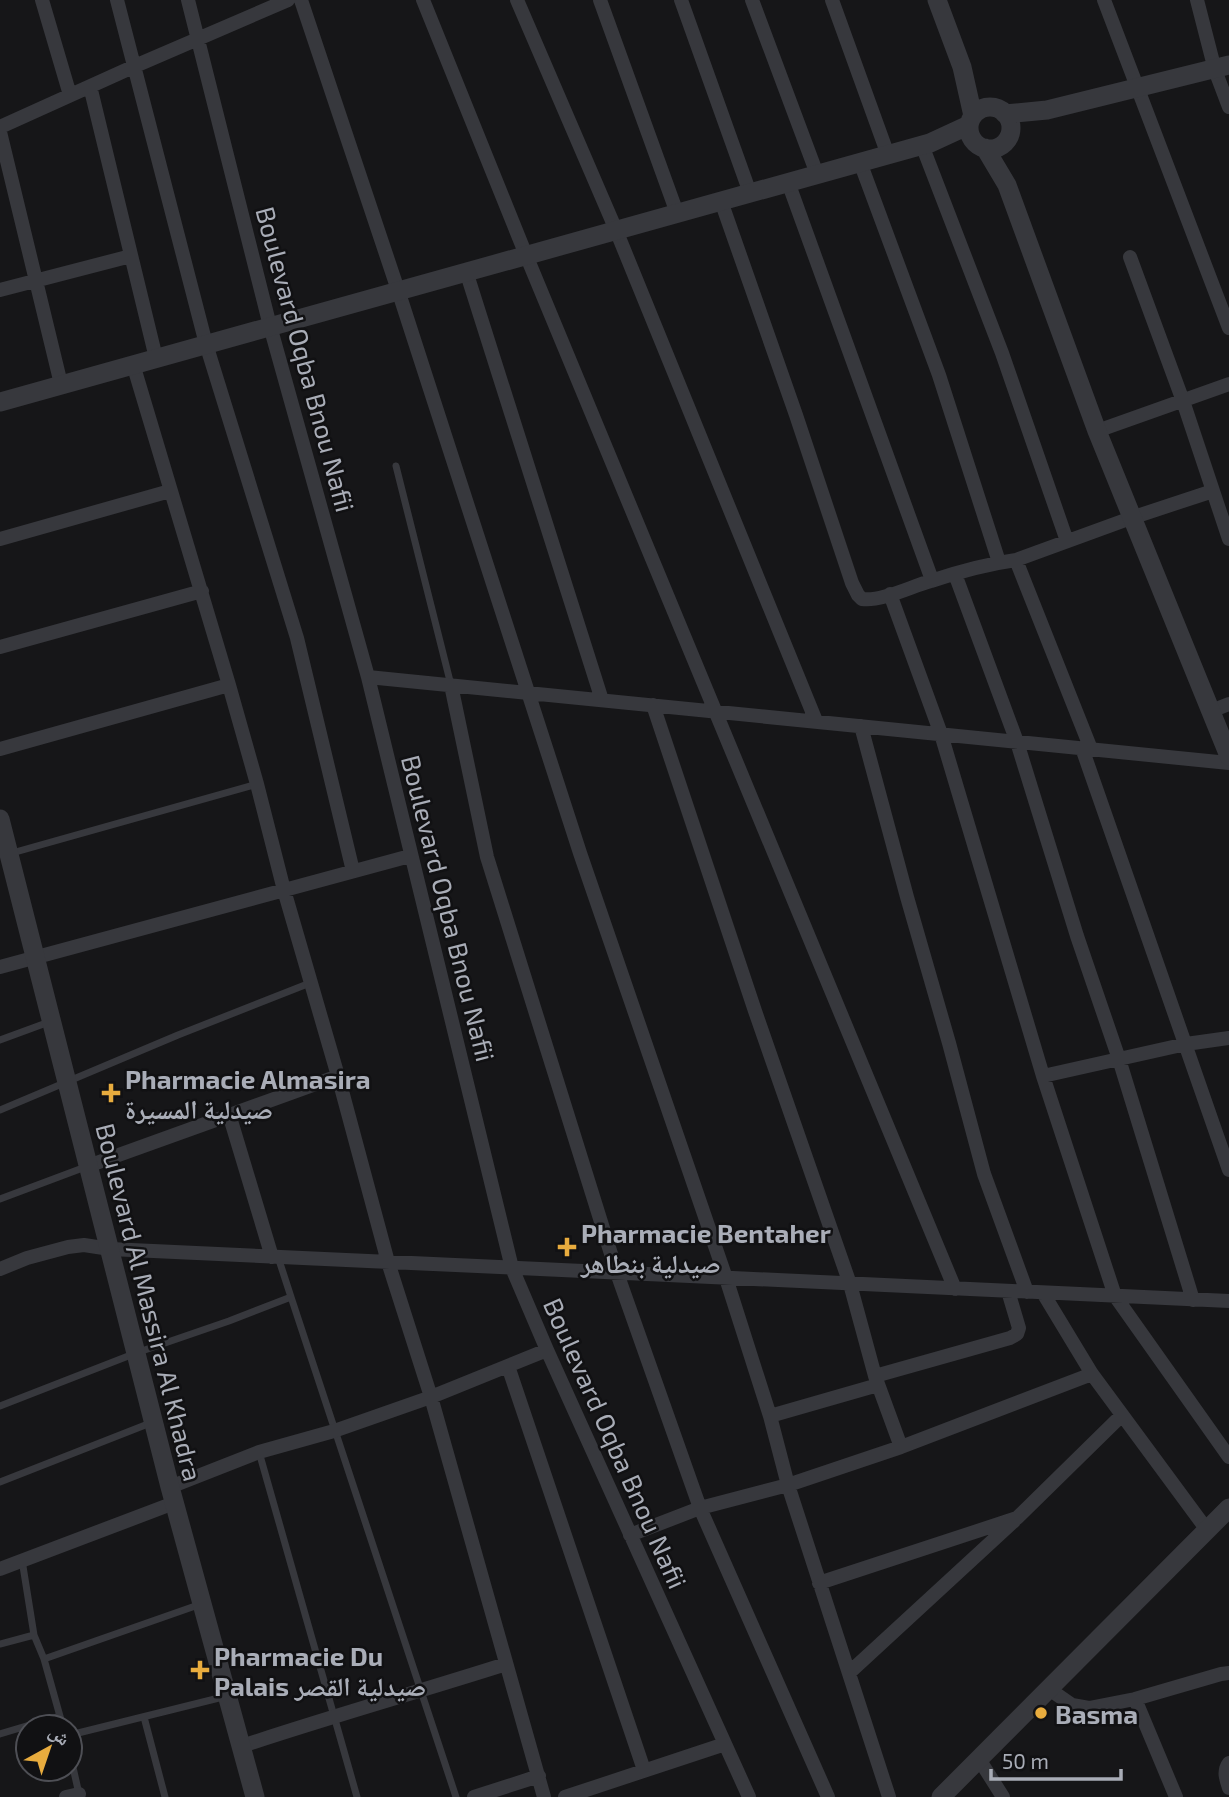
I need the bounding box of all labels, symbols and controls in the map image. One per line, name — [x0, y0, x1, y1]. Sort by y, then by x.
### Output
street label: Boulevard Oqba Bnou Nafii — [250, 203, 362, 515]
street label: Boulevard Oqba Bnou Nafii — [396, 752, 502, 1064]
place label: Pharmacie Almasira صيدلية المسيرة — [125, 1063, 370, 1124]
marker: Pharmacie Almasira صيدلية المسيرة — [103, 1085, 119, 1101]
street label: Boulevard Al Massira Al Khadra — [90, 1120, 210, 1484]
place label: Pharmacie Bentaher صيدلية بنطاهر — [580, 1217, 831, 1278]
marker: Pharmacie Bentaher صيدلية بنطاهر — [559, 1239, 575, 1255]
street label: Boulevard Oqba Bnou Nafii — [538, 1293, 694, 1593]
place label: Pharmacie Du Palais صيدلية القصر — [214, 1640, 426, 1701]
marker: Pharmacie Du Palais صيدلية القصر — [192, 1662, 208, 1678]
place label: Basma — [1055, 1698, 1138, 1729]
marker: Basma — [1033, 1705, 1049, 1721]
north arrow — [14, 1713, 84, 1783]
text: ش — [44, 1719, 75, 1751]
scale bar — [991, 1738, 1120, 1782]
text: 50 m — [1002, 1748, 1049, 1773]

